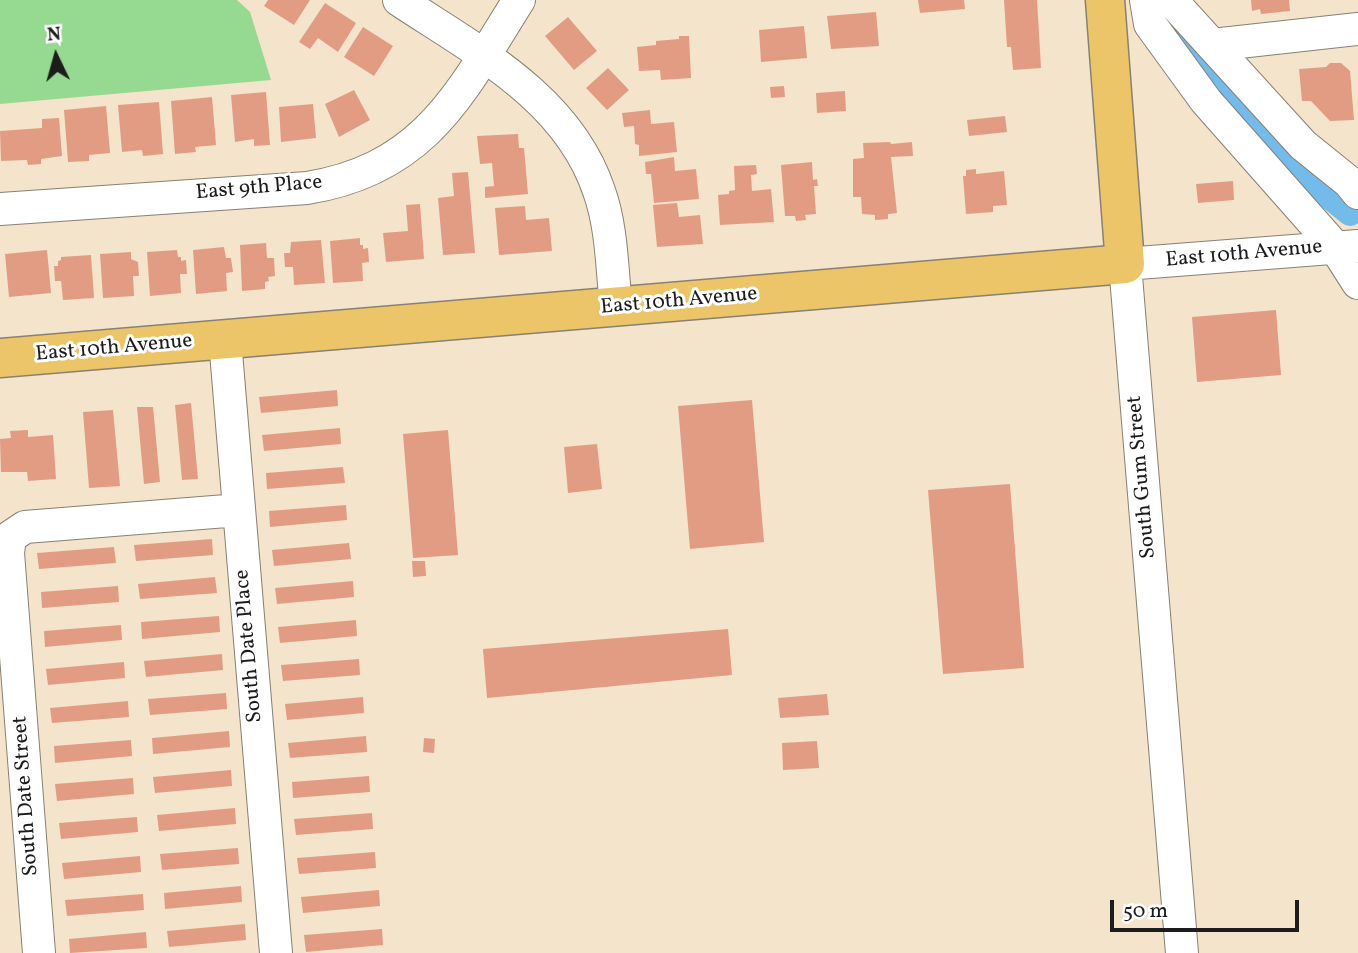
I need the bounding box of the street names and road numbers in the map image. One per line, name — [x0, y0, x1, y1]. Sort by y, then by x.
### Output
street label: East 9th Place — [195, 171, 323, 207]
street label: East 10th Avenue — [1165, 236, 1323, 274]
street label: East 10th Avenue — [600, 283, 758, 321]
street label: East 10th Avenue — [35, 330, 193, 368]
street label: South Gum Street — [1123, 394, 1163, 560]
street label: South Date Place — [231, 568, 269, 724]
street label: South Date Street — [9, 715, 45, 877]

